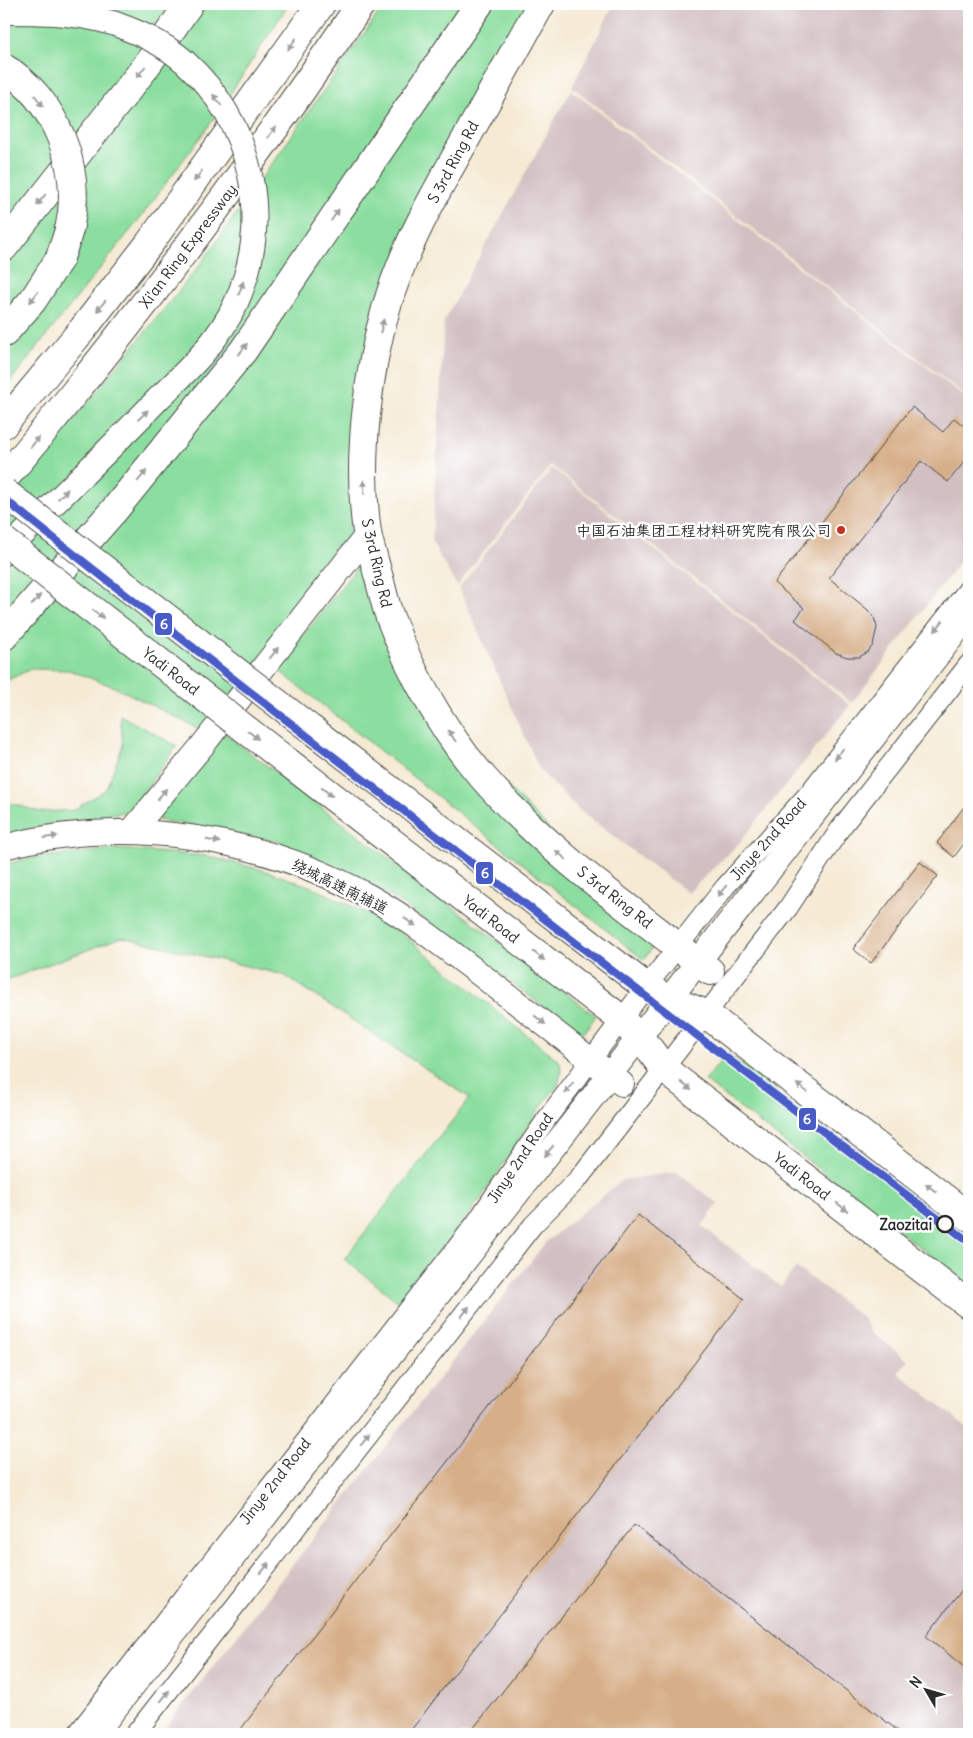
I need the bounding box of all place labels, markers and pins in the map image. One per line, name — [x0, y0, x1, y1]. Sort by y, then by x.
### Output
place label: 中国石油集团工程材料研究院有限公司 — [576, 521, 831, 540]
marker: 中国石油集团工程材料研究院有限公司 — [835, 524, 847, 536]
place label: Zaozitai — [879, 1215, 932, 1234]
marker: Zaozitai — [936, 1215, 954, 1233]

